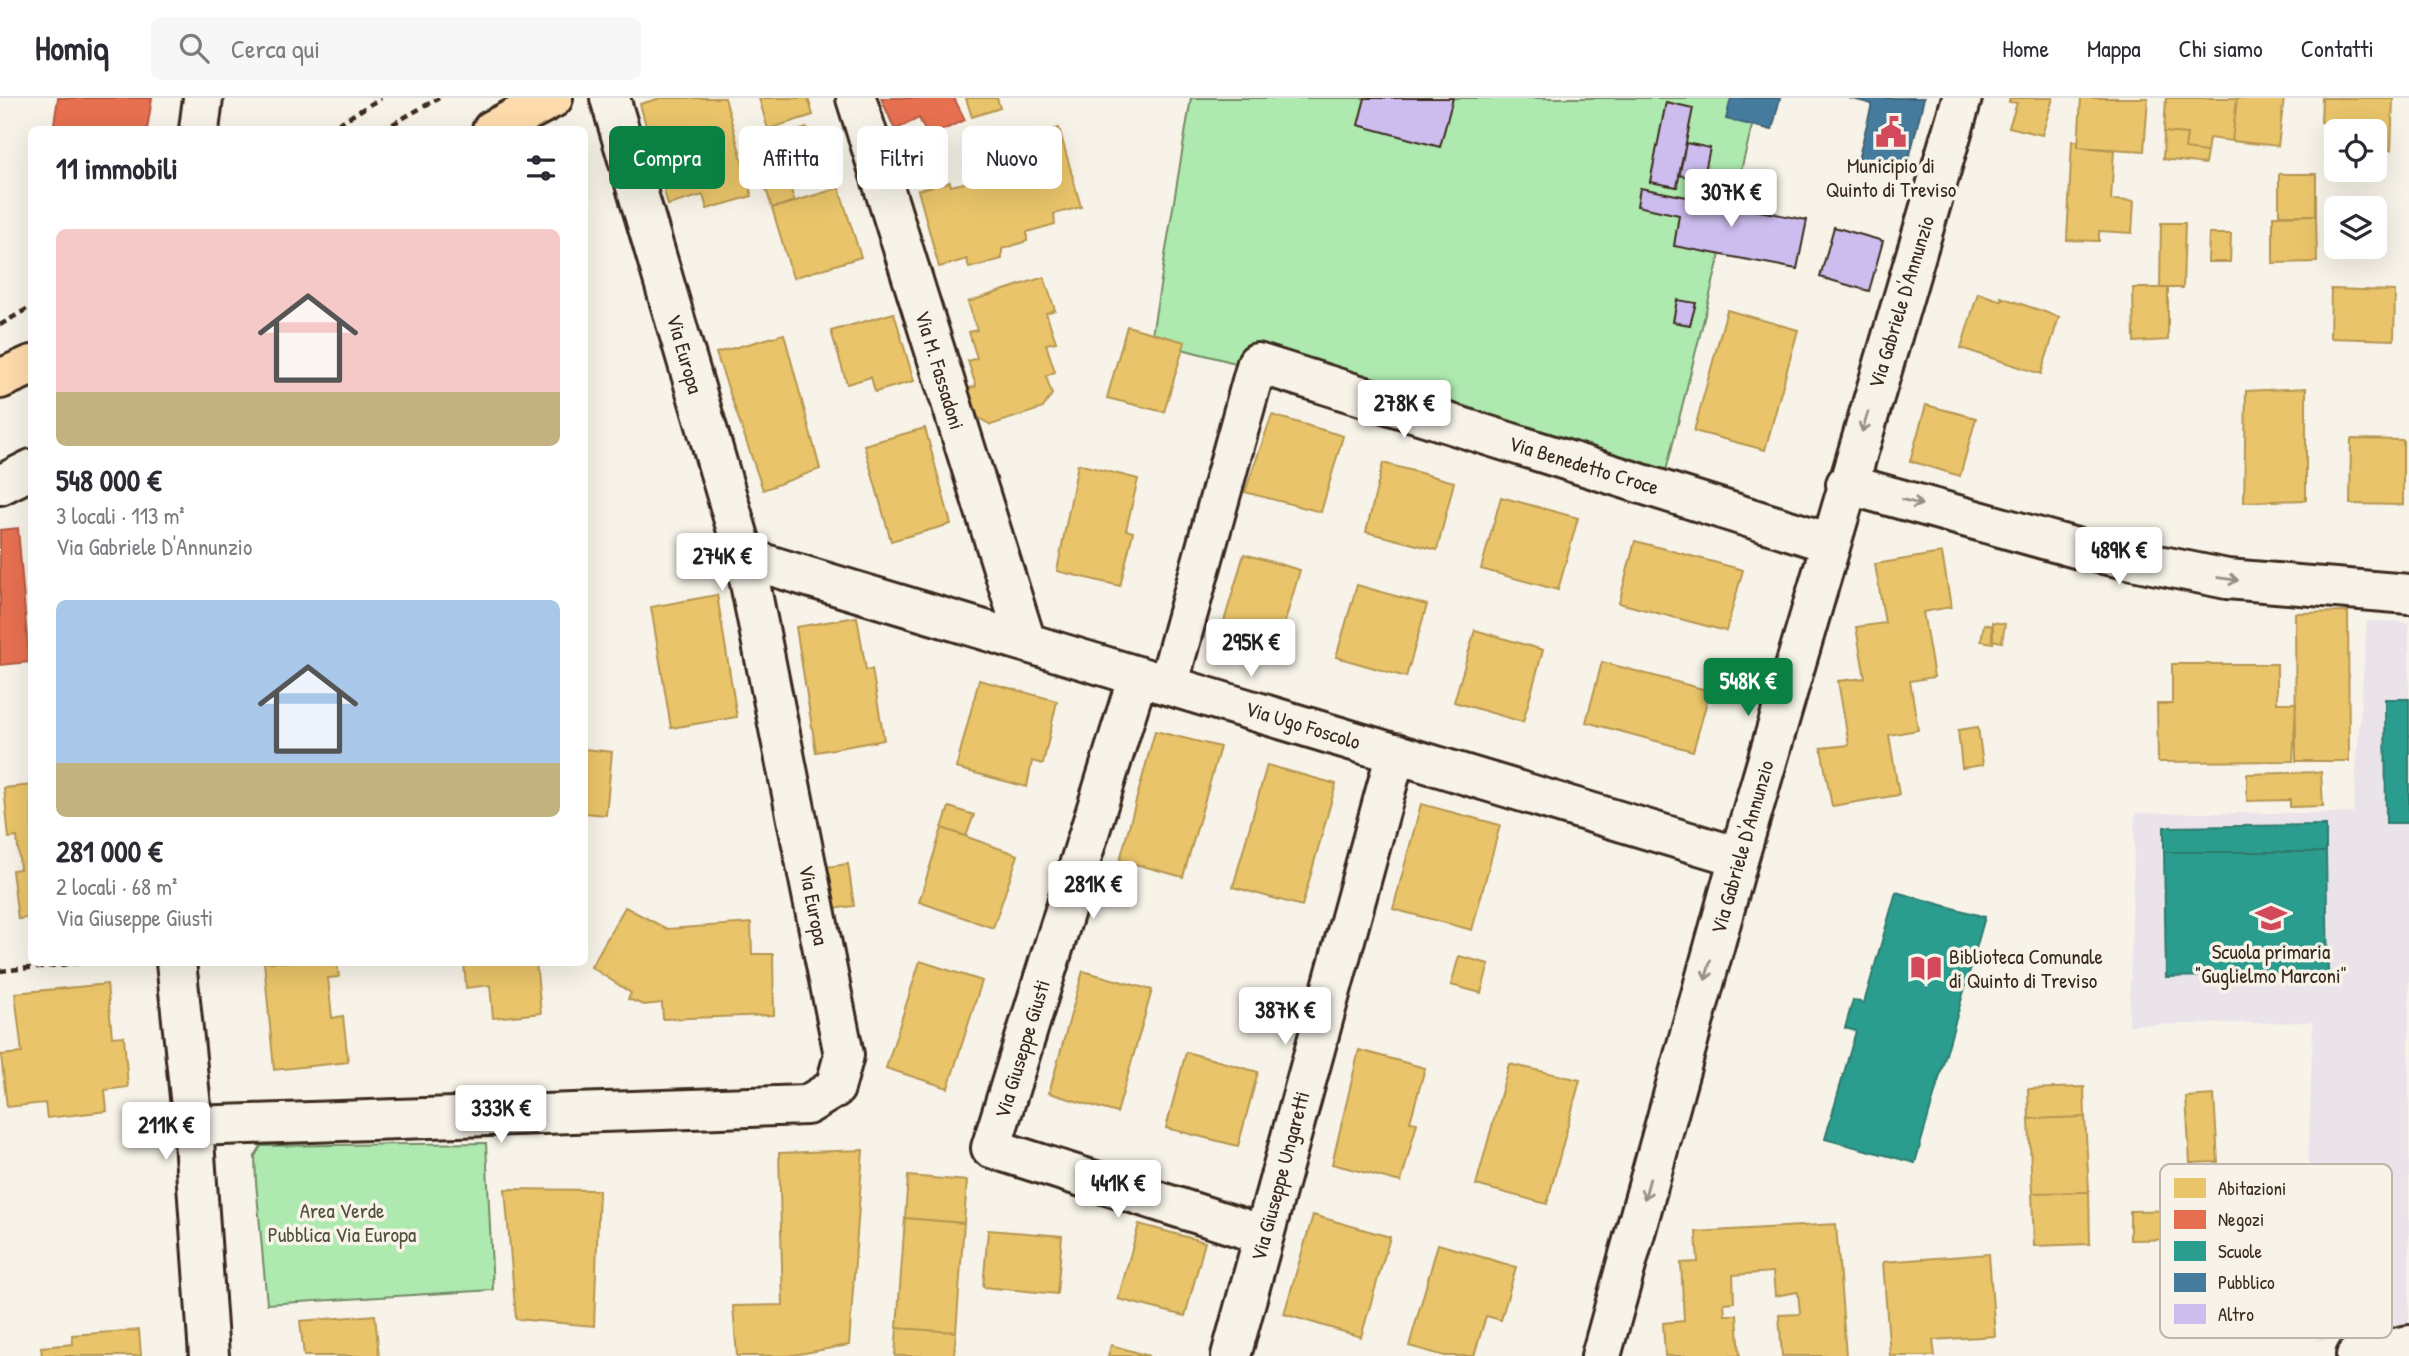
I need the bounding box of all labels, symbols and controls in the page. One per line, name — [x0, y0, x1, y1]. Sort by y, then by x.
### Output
search box — [151, 17, 641, 80]
text: Homiq — [35, 26, 109, 70]
icon: search — [175, 29, 213, 67]
text: Cerca qui — [231, 31, 320, 66]
text: Home — [2002, 32, 2049, 64]
text: Mappa — [2087, 32, 2141, 64]
text: Chi siamo — [2179, 32, 2263, 64]
text: Contatti — [2301, 32, 2374, 64]
public building icon: Municipio di Quinto di Treviso — [1874, 115, 1908, 149]
map controls — [2324, 119, 2387, 259]
button: locate — [2324, 119, 2387, 182]
chip: Compra — [609, 126, 725, 189]
chip: Affitta — [739, 126, 843, 189]
chip: Filtri — [857, 126, 948, 189]
chip: Nuovo — [962, 126, 1062, 189]
text: 11 immobili — [56, 148, 178, 188]
icon: filters — [522, 149, 560, 187]
place label: Municipio di Quinto di Treviso — [1826, 151, 1956, 204]
pin: 307K € — [1674, 170, 1788, 229]
text: 307K € — [1701, 176, 1761, 207]
button: layers — [2324, 196, 2387, 259]
street label: Via Gabriele D'Annunzio — [1861, 212, 1941, 392]
icon: home — [245, 275, 371, 401]
street label: Via M. Fassadoni — [908, 307, 972, 433]
street label: Via Europa — [660, 311, 710, 397]
pin: 278K € — [1347, 380, 1461, 440]
text: 278K € — [1374, 387, 1434, 418]
one-way arrow — [1858, 410, 1871, 432]
street label: Via Benedetto Croce — [1506, 428, 1662, 502]
text: 548 000 € — [56, 460, 161, 500]
one-way arrow — [1900, 496, 1923, 509]
text: 3 locali · 113 m² — [56, 500, 185, 531]
pin: 489K € — [2062, 528, 2176, 587]
text: Via Gabriele D'Annunzio — [56, 531, 252, 562]
pin: 274K € — [665, 533, 779, 593]
text: 489K € — [2091, 534, 2147, 565]
text: 274K € — [692, 540, 752, 571]
one-way arrow — [2216, 572, 2239, 585]
pin: 295K € — [1194, 620, 1308, 679]
text: 295K € — [1222, 626, 1280, 657]
icon: home — [245, 646, 371, 772]
pin: 548K € — [1691, 658, 1805, 718]
text: 548K € — [1720, 665, 1776, 696]
street label: Via Ugo Foscolo — [1242, 694, 1364, 756]
street label: Via Gabriele D'Annunzio — [1703, 757, 1781, 937]
text: 281 000 € — [56, 831, 162, 871]
street label: Via Europa — [792, 862, 836, 948]
pin: 281K € — [1036, 862, 1150, 921]
text: 281K € — [1064, 868, 1122, 899]
text: 2 locali · 68 m² — [56, 871, 177, 902]
school or university icon: Scuola primaria "Guglielmo Marconi" — [2254, 901, 2288, 935]
text: Via Giuseppe Giusti — [56, 902, 213, 933]
place label: Scuola primaria "Guglielmo Marconi" — [2195, 937, 2347, 990]
place label: Biblioteca Comunale di Quinto di Treviso — [1949, 942, 2103, 995]
library icon: Biblioteca Comunale di Quinto di Treviso — [1909, 951, 1943, 985]
one-way arrow — [1700, 959, 1713, 981]
street label: Via Giuseppe Giusti — [987, 976, 1057, 1122]
pin: 387K € — [1228, 988, 1342, 1047]
text: 387K € — [1255, 994, 1315, 1025]
pin: 333K € — [444, 1086, 558, 1145]
street label: Via Giuseppe Ungaretti — [1243, 1088, 1317, 1264]
text: 333K € — [471, 1092, 531, 1123]
pin: 211K € — [109, 1102, 223, 1162]
text: 211K € — [138, 1109, 194, 1140]
pin: 441K € — [1061, 1160, 1175, 1220]
legend — [2160, 1164, 2392, 1338]
text: 441K € — [1091, 1167, 1145, 1198]
text: Abitazioni — [2218, 1175, 2286, 1201]
one-way arrow — [1640, 1177, 1653, 1200]
park label: Area Verde Pubblica Via Europa — [268, 1196, 416, 1249]
text: Negozi — [2218, 1206, 2264, 1232]
text: Scuole — [2218, 1238, 2262, 1264]
text: Pubblico — [2218, 1269, 2275, 1295]
text: Altro — [2218, 1301, 2254, 1327]

